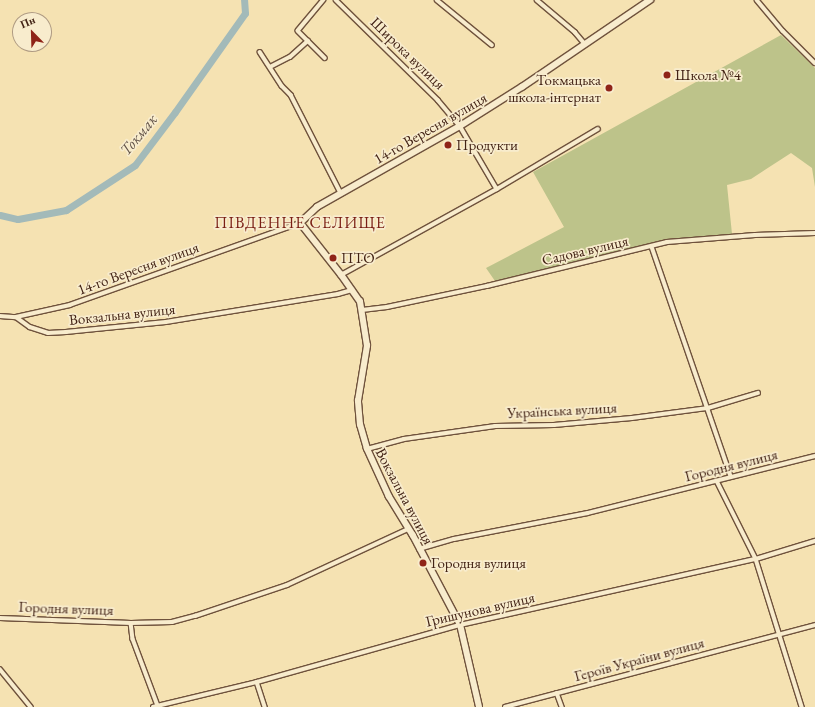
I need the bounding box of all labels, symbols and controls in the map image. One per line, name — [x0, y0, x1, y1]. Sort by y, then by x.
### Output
north arrow — [12, 12, 52, 52]
text: Пн — [18, 12, 37, 31]
street label: Широка вулиця — [367, 13, 449, 93]
place label: Школа №4 — [675, 66, 741, 84]
place label: Токмацька школа-інтернат — [508, 70, 601, 105]
marker: Школа №4 — [662, 70, 672, 80]
marker: Токмацька школа-інтернат — [604, 83, 614, 93]
street label: 14-го Вересня вулиця — [370, 88, 490, 168]
water label: Токмак — [116, 111, 162, 159]
place label: Продукти — [456, 136, 518, 154]
marker: Продукти — [443, 140, 453, 150]
district label: ПІВДЕННЕ СЕЛИЩЕ — [214, 213, 386, 233]
street label: Садова вулиця — [540, 231, 630, 269]
street label: 14-го Вересня вулиця — [75, 238, 201, 298]
place label: ПТО — [341, 249, 375, 267]
marker: ПТО — [328, 253, 338, 263]
street label: Вокзальна вулиця — [68, 299, 176, 329]
street label: Українська вулиця — [507, 398, 617, 422]
street label: Вокзальна вулиця — [372, 445, 438, 547]
street label: Городня вулиця — [683, 445, 779, 485]
place label: Городня вулиця — [431, 554, 526, 572]
marker: Городня вулиця — [418, 558, 428, 568]
street label: Гришунова вулиця — [424, 588, 536, 630]
street label: Городня вулиця — [18, 597, 114, 619]
street label: Героїв України вулиця — [572, 633, 706, 685]

